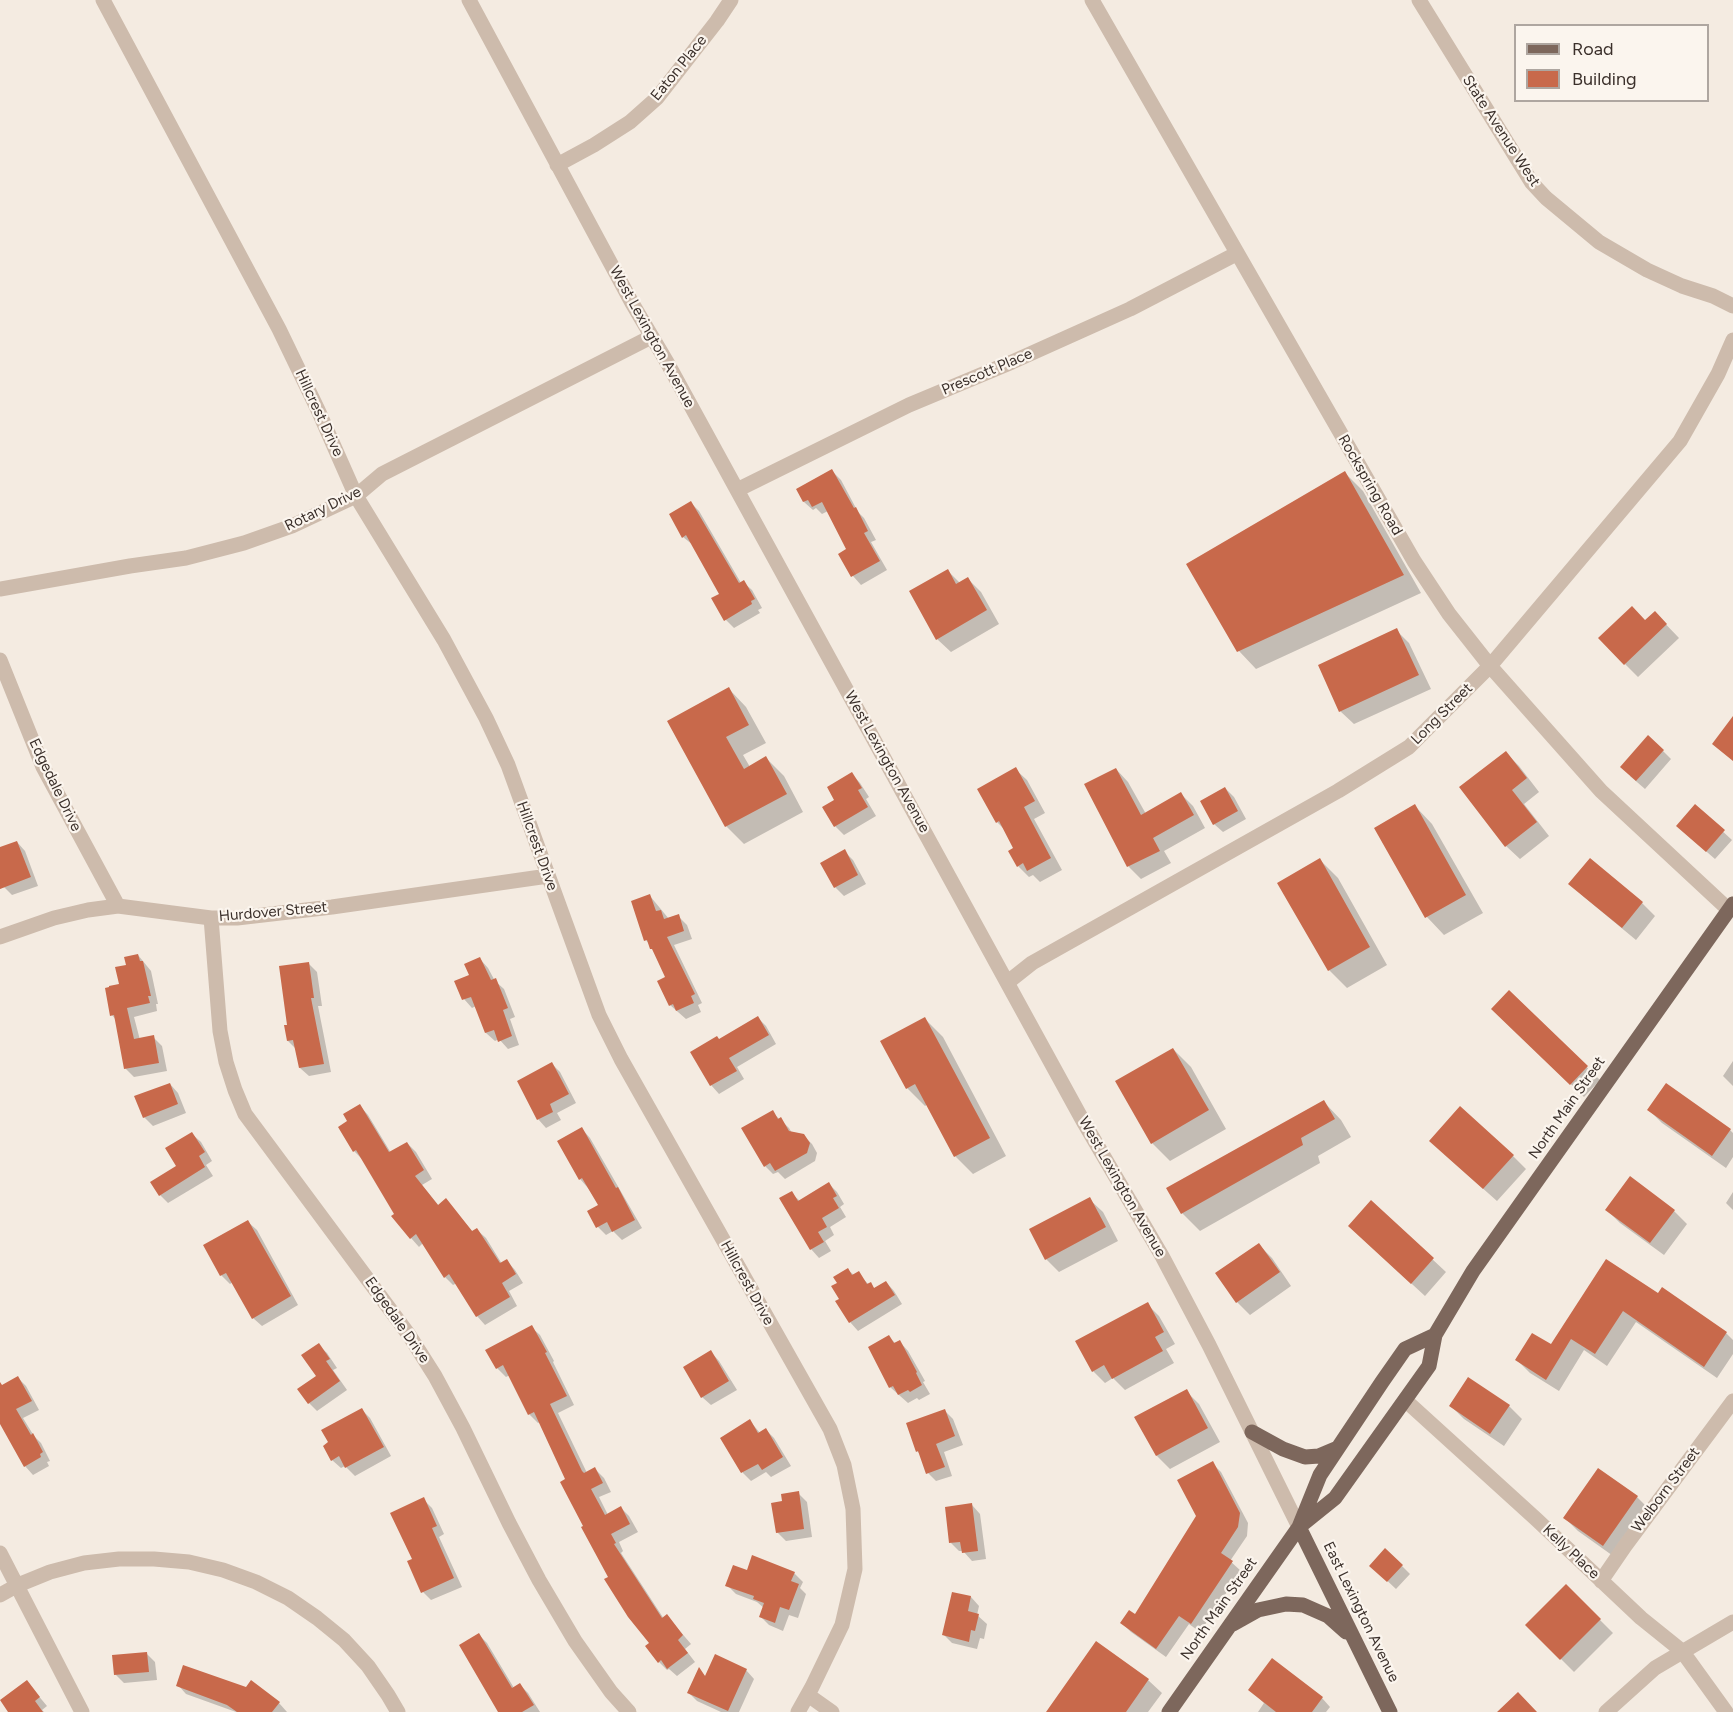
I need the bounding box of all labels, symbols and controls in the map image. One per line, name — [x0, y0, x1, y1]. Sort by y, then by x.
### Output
legend — [1514, 24, 1709, 102]
street label: Eaton Place — [647, 32, 711, 104]
text: Road — [1572, 38, 1613, 60]
text: Building — [1572, 68, 1637, 90]
street label: State Avenue West — [1458, 72, 1544, 190]
street label: West Lexington Avenue — [606, 263, 698, 411]
street label: Prescott Place — [939, 345, 1035, 399]
street label: Hillcrest Drive — [291, 367, 347, 459]
street label: Rockspring Road — [1334, 431, 1406, 539]
street label: Rotary Drive — [282, 483, 364, 535]
street label: Long Street — [1408, 680, 1476, 748]
street label: West Lexington Avenue — [841, 688, 933, 836]
street label: Edgedale Drive — [25, 736, 85, 834]
street label: Hillcrest Drive — [513, 799, 561, 893]
street label: Hurdover Street — [218, 898, 328, 926]
street label: North Main Street — [1525, 1053, 1609, 1163]
street label: West Lexington Avenue — [1074, 1114, 1170, 1260]
street label: Hillcrest Drive — [716, 1238, 778, 1328]
street label: Edgedale Drive — [361, 1273, 433, 1367]
street label: Welborn Street — [1628, 1444, 1704, 1536]
street label: Kelly Place — [1539, 1521, 1603, 1583]
street label: East Lexington Avenue — [1319, 1539, 1403, 1685]
street label: North Main Street — [1177, 1554, 1261, 1664]

